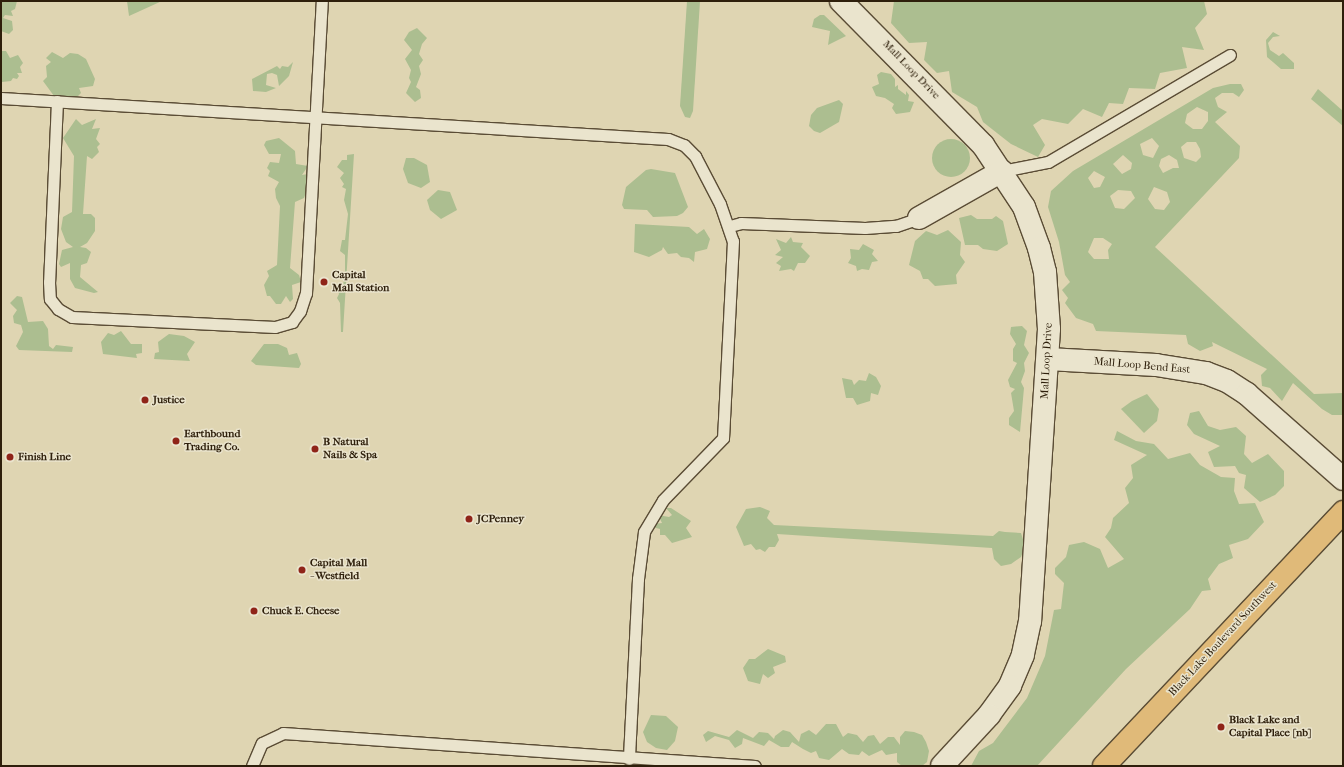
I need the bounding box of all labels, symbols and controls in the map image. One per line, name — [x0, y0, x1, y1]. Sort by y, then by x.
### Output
street label: Mall Loop Drive — [880, 38, 942, 102]
place label: Capital Mall Station — [332, 269, 389, 295]
marker: Capital Mall Station — [319, 277, 329, 287]
street label: Mall Loop Drive — [1038, 322, 1056, 400]
street label: Mall Loop Bend East — [1093, 355, 1191, 377]
place label: Justice — [153, 393, 185, 407]
marker: Justice — [140, 395, 150, 405]
place label: Earthbound Trading Co. — [184, 428, 240, 454]
marker: Earthbound Trading Co. — [171, 436, 181, 446]
place label: B Natural Nails & Spa — [323, 436, 377, 462]
marker: B Natural Nails & Spa — [310, 444, 320, 454]
place label: Finish Line — [18, 450, 71, 464]
marker: Finish Line — [5, 452, 15, 462]
place label: JCPenney — [477, 512, 524, 526]
marker: JCPenney — [464, 514, 474, 524]
place label: Capital Mall - Westfield — [310, 557, 367, 583]
marker: Capital Mall - Westfield — [297, 565, 307, 575]
street label: Black Lake Boulevard Southwest — [1166, 579, 1280, 699]
place label: Chuck E. Cheese — [262, 604, 340, 618]
marker: Chuck E. Cheese — [249, 606, 259, 616]
place label: Black Lake and Capital Place [nb] — [1229, 714, 1312, 740]
marker: Black Lake and Capital Place [nb] — [1216, 722, 1226, 732]

